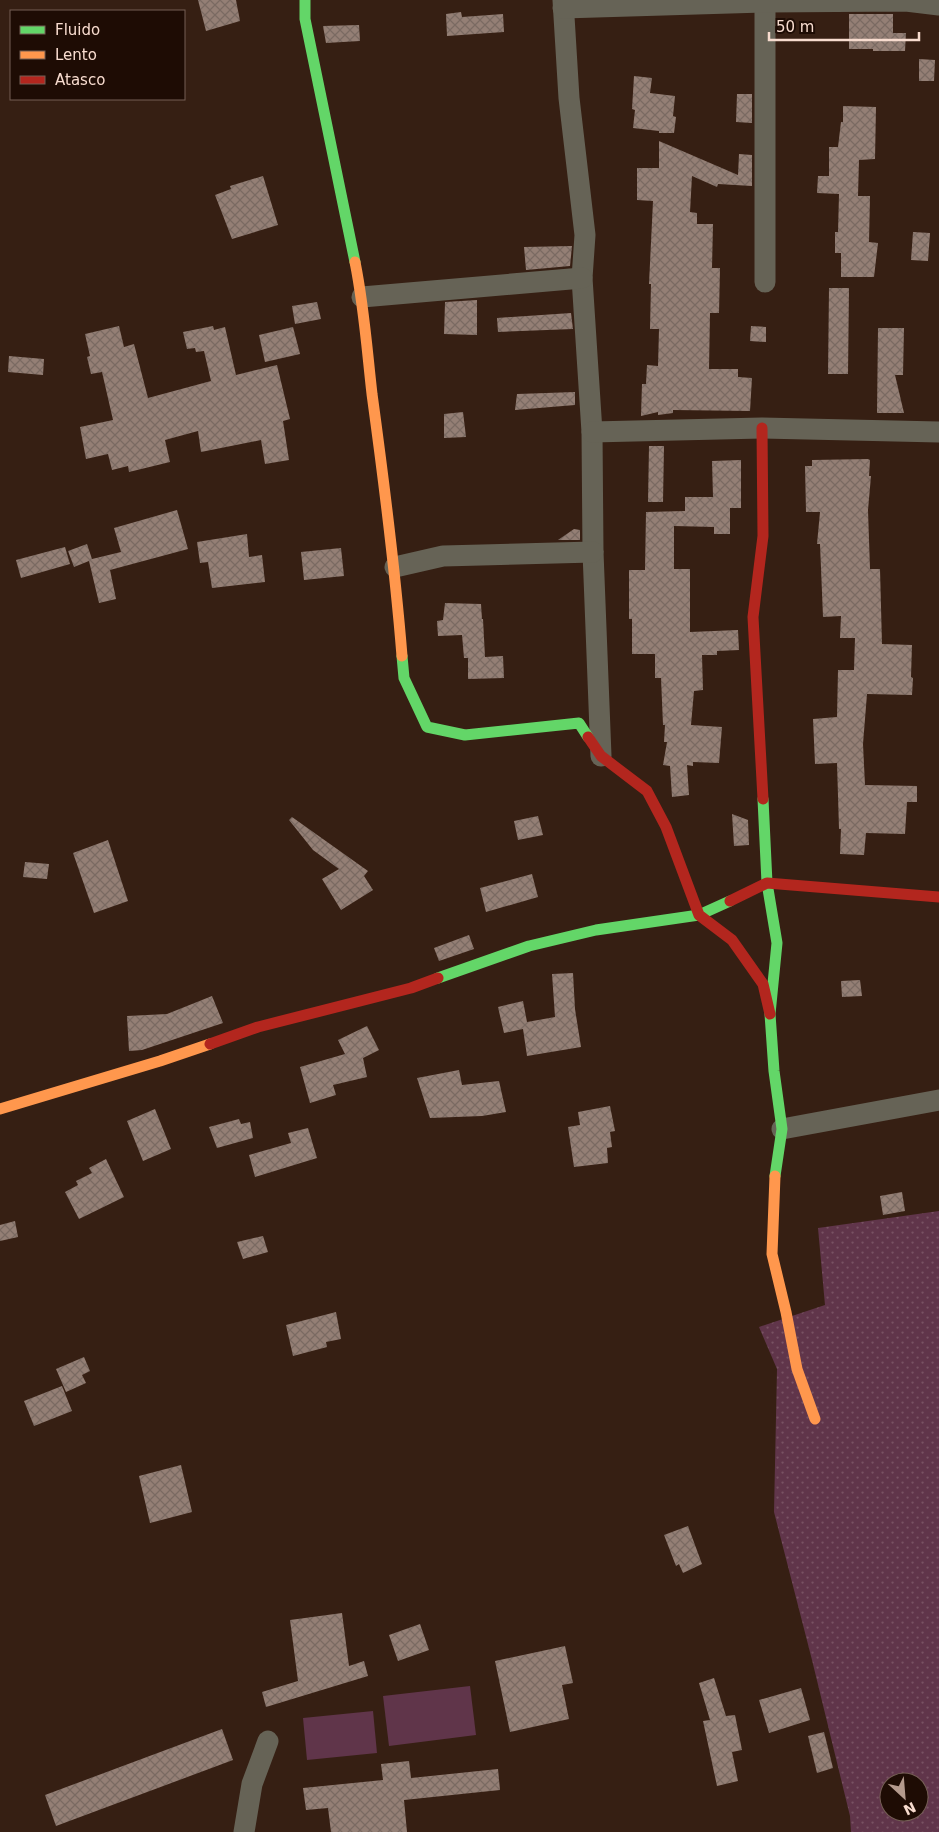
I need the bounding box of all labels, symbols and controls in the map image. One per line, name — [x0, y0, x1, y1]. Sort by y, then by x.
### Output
legend — [10, 10, 185, 100]
scale bar — [769, 10, 919, 42]
text: 50 m — [776, 18, 814, 36]
text: Fluido — [55, 21, 100, 39]
text: Lento — [55, 46, 97, 64]
text: Atasco — [55, 71, 105, 89]
north arrow — [879, 1772, 929, 1822]
text: N — [901, 1799, 918, 1818]

